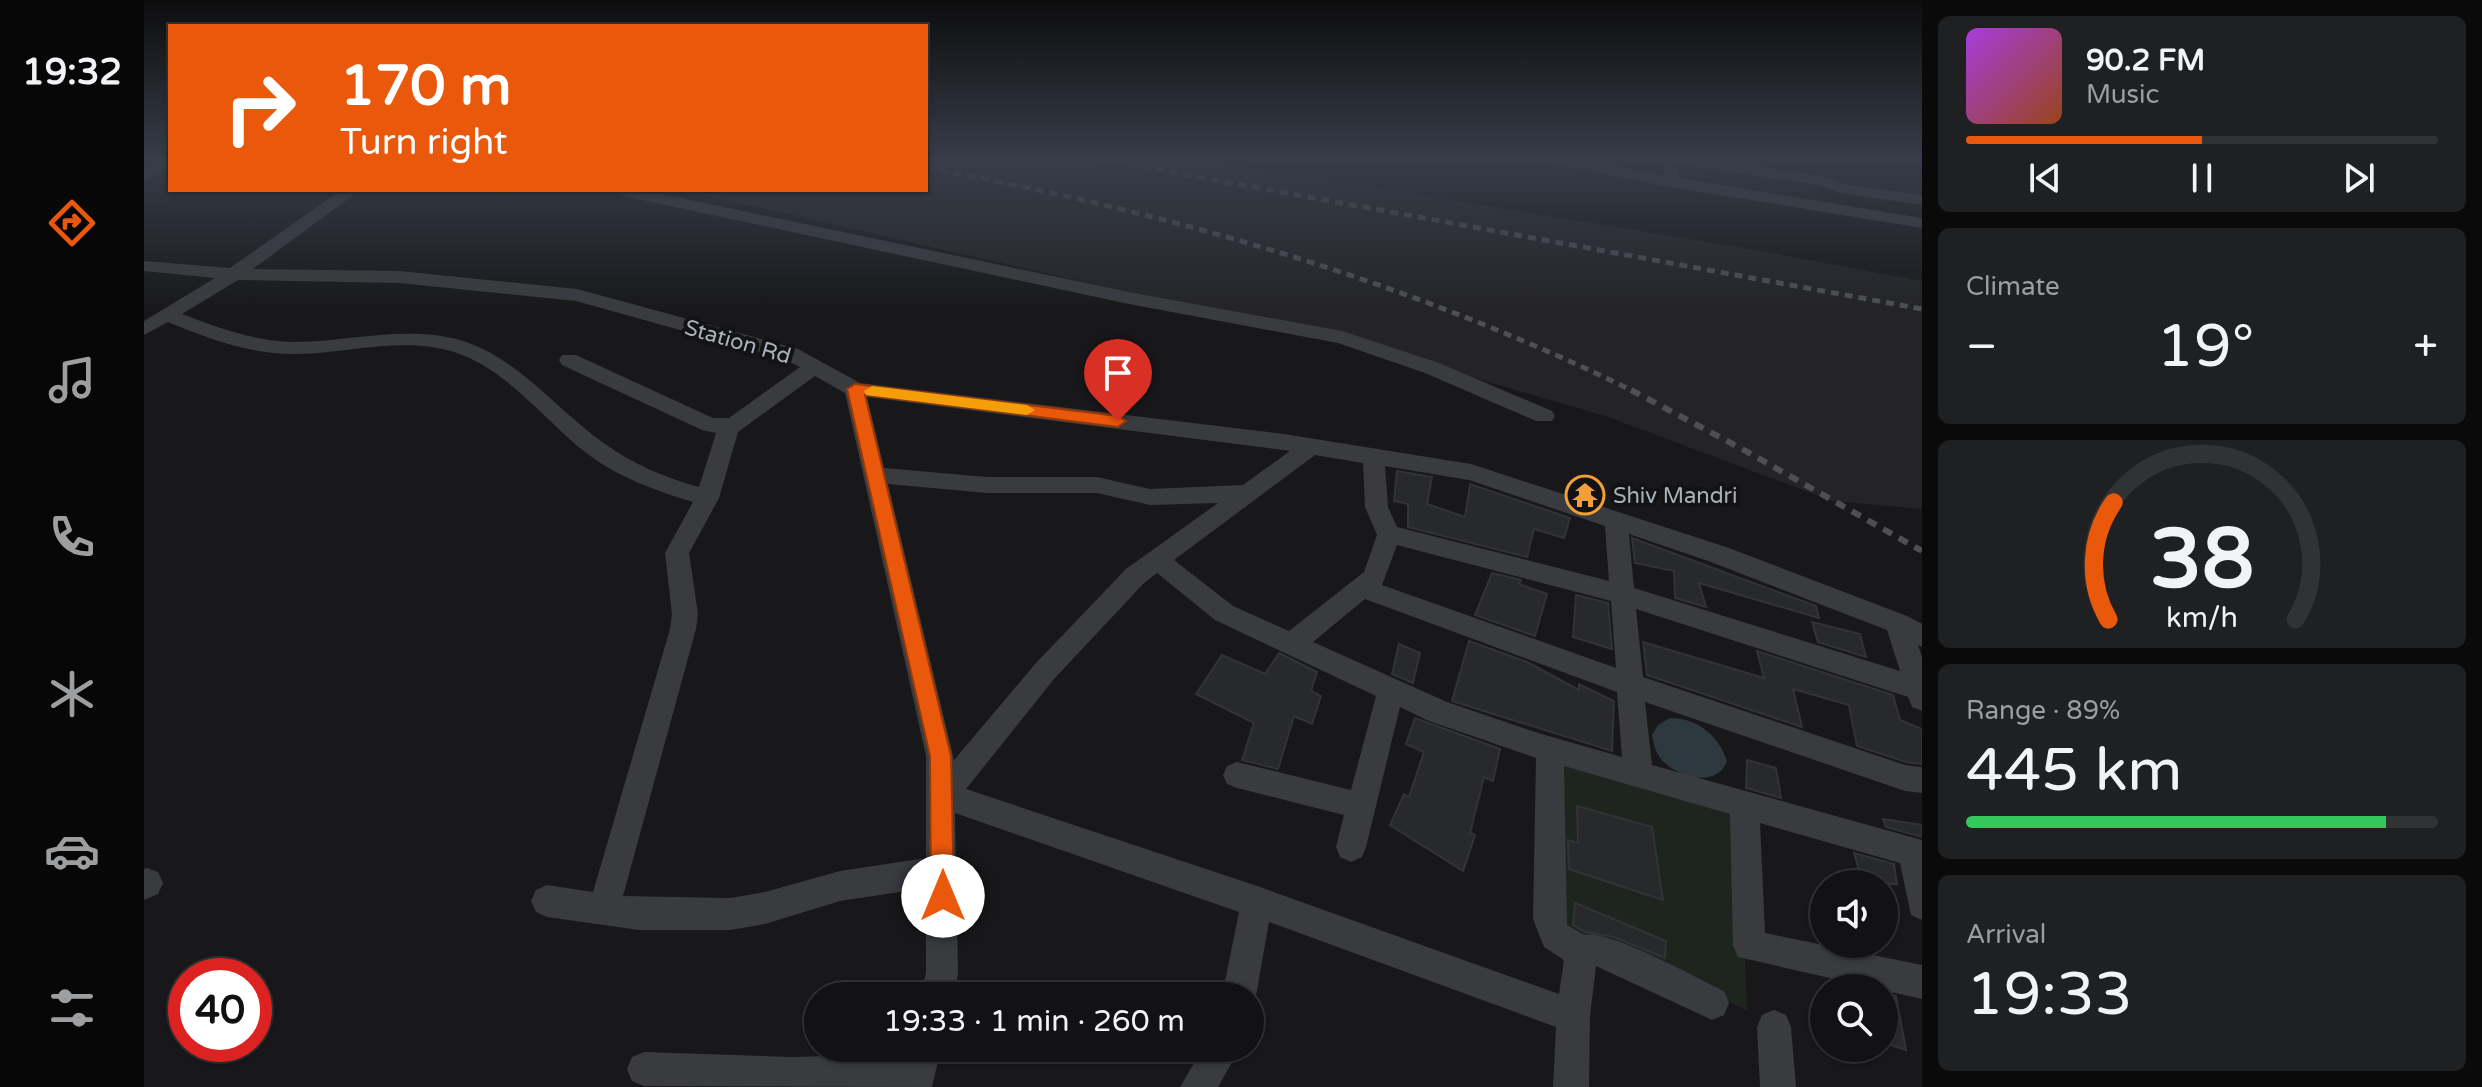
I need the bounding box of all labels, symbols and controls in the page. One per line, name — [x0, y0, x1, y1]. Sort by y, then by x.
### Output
text: 90.2 FM — [2086, 42, 2205, 79]
text: 19:32 — [22, 51, 122, 94]
text: 170 m — [340, 53, 511, 120]
icon: right — [208, 56, 312, 160]
text: Music — [2086, 79, 2159, 110]
text: Turn right — [340, 121, 507, 164]
icon: previous — [2023, 156, 2067, 200]
icon: pause — [2180, 156, 2224, 200]
icon: next — [2337, 156, 2381, 200]
icon: directions — [44, 195, 100, 251]
text: Climate — [1966, 271, 2060, 302]
text: 19° — [2156, 311, 2254, 383]
street label: Station Rd — [682, 314, 794, 370]
text: − — [1966, 321, 1997, 374]
text: + — [2413, 321, 2438, 374]
pin — [1084, 339, 1152, 421]
icon: arrive — [1096, 351, 1140, 395]
icon: music — [44, 352, 100, 408]
temple icon: Shiv Mandri — [1564, 474, 1606, 516]
place label: Shiv Mandri — [1613, 483, 1737, 509]
icon: phone — [44, 509, 100, 565]
text: 38 — [2150, 509, 2254, 609]
text: km/h — [2166, 601, 2238, 635]
icon: climate — [44, 666, 100, 722]
text: Range · 89% — [1966, 695, 2120, 726]
text: 445 km — [1966, 735, 2182, 807]
icon: car — [44, 823, 100, 879]
position arrow — [901, 854, 985, 938]
map controls — [1810, 870, 1898, 1062]
button: sound — [1810, 870, 1898, 958]
text: Arrival — [1966, 919, 2046, 950]
speed limit sign: 40 — [168, 958, 272, 1062]
text: 19:33 — [1966, 959, 2132, 1031]
button: search — [1810, 974, 1898, 1062]
icon: filters — [44, 980, 100, 1036]
text: 19:33 · 1 min · 260 m — [883, 1003, 1185, 1040]

